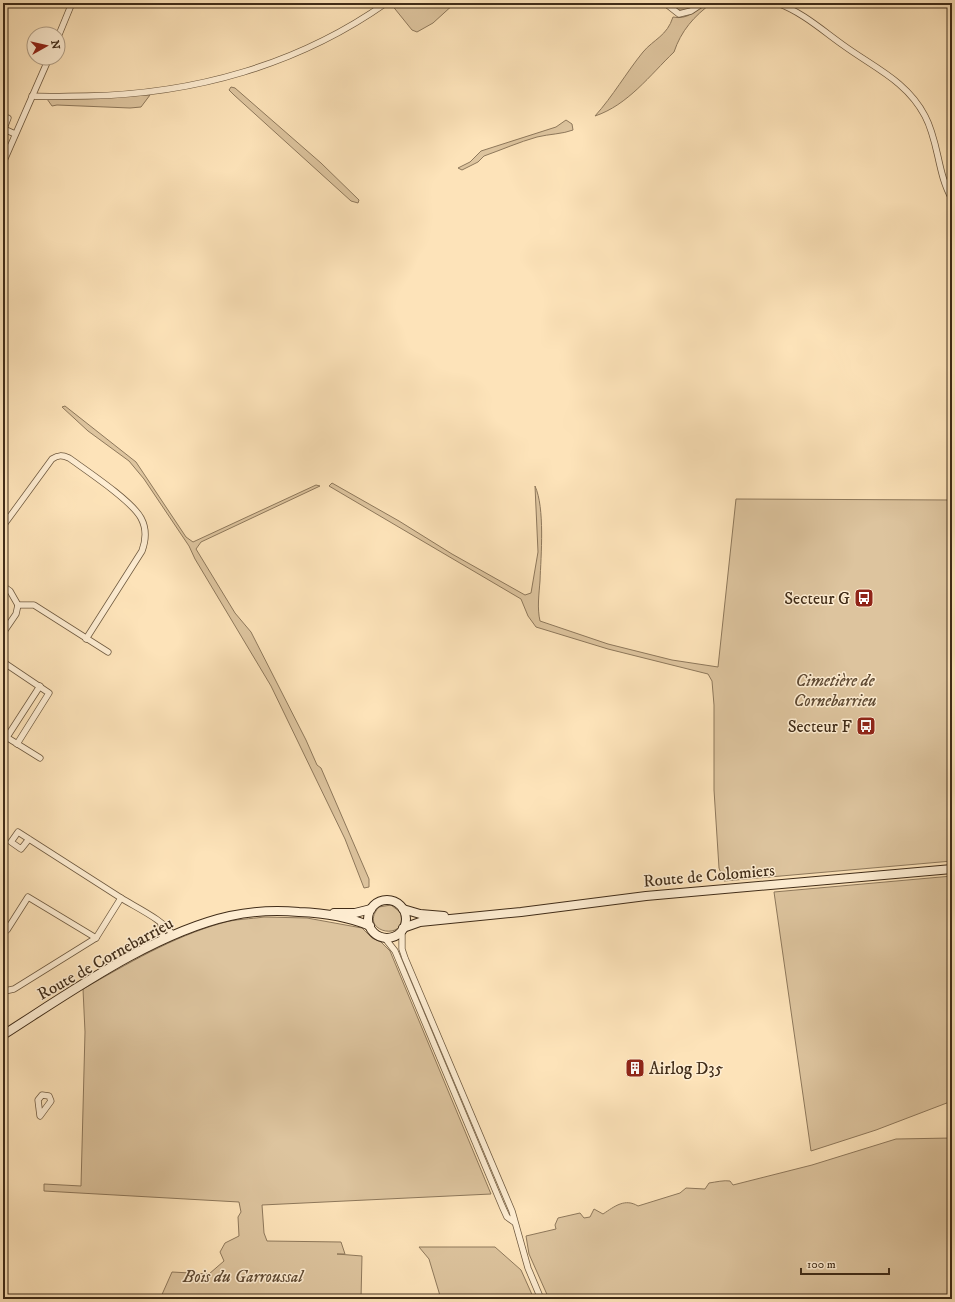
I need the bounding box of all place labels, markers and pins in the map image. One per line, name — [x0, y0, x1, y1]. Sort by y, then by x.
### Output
bus stop icon: Secteur G — [853, 587, 875, 609]
place label: Secteur G — [784, 588, 850, 610]
bus stop icon: Secteur F — [855, 715, 877, 737]
place label: Secteur F — [788, 716, 853, 738]
building icon: Airlog D35 — [624, 1057, 646, 1079]
place label: Airlog D35 — [649, 1058, 724, 1080]

